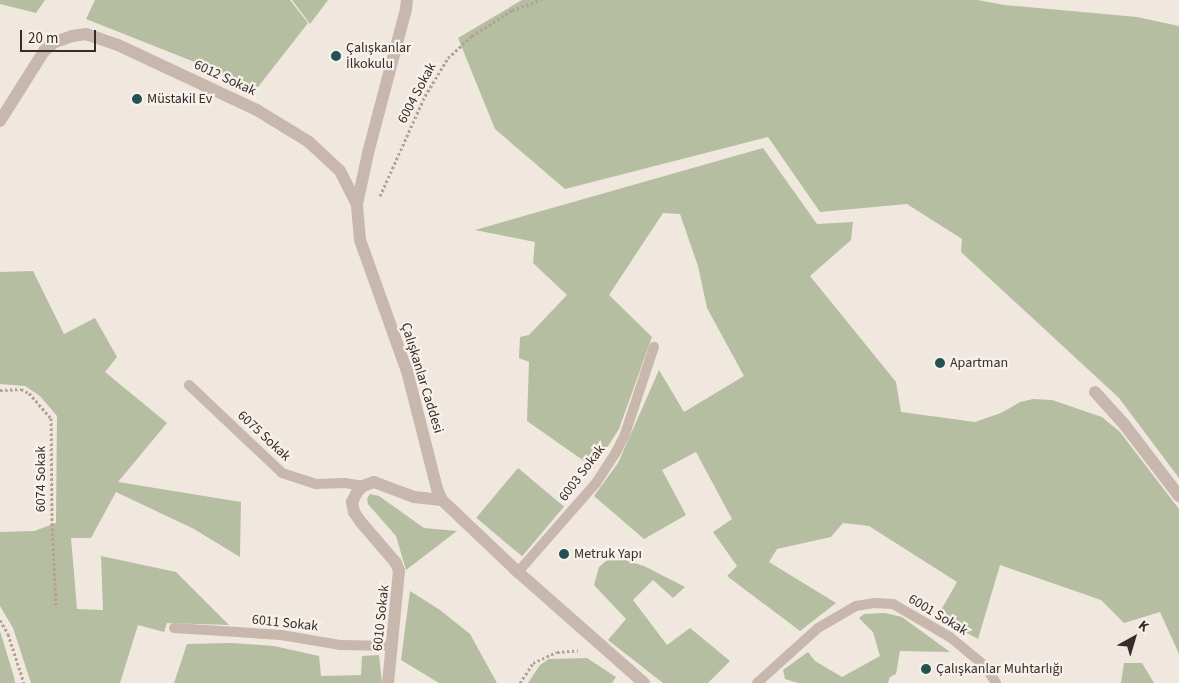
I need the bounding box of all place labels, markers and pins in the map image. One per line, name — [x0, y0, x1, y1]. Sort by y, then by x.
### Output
place label: Çalışkanlar İlkokulu — [346, 40, 411, 72]
marker: Çalışkanlar İlkokulu — [330, 50, 342, 62]
place label: Müstakil Ev — [147, 91, 212, 107]
marker: Müstakil Ev — [131, 93, 143, 105]
place label: Apartman — [950, 355, 1008, 371]
marker: Apartman — [934, 357, 946, 369]
place label: Metruk Yapı — [574, 546, 642, 562]
marker: Metruk Yapı — [558, 548, 570, 560]
place label: Çalışkanlar Muhtarlığı — [936, 661, 1063, 677]
marker: Çalışkanlar Muhtarlığı — [920, 663, 932, 675]

